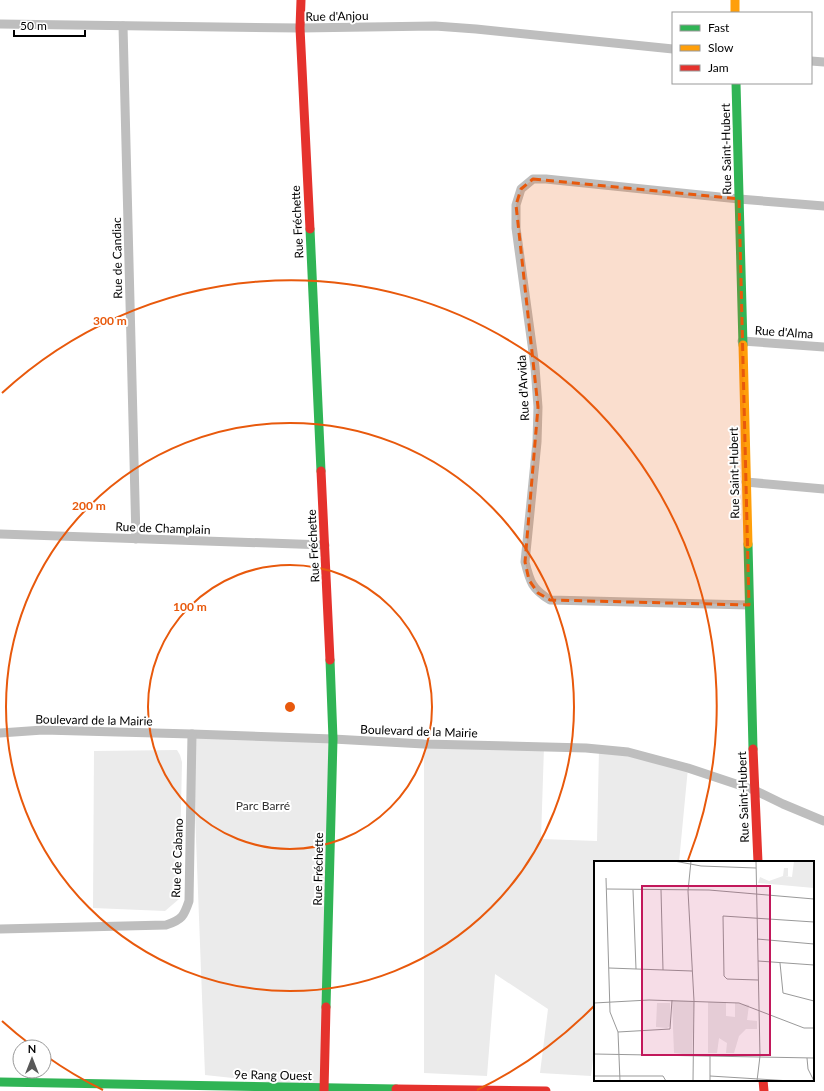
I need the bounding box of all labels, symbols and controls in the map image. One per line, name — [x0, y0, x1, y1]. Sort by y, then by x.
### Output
street label: Rue d'Anjou — [305, 8, 369, 24]
scale bar — [14, 12, 85, 38]
legend — [672, 12, 812, 84]
text: 50 m — [20, 18, 47, 33]
text: Fast — [708, 20, 730, 35]
text: Slow — [708, 40, 734, 55]
text: Jam — [708, 60, 729, 75]
street label: Rue Saint-Hubert — [718, 102, 734, 195]
street label: Rue Fréchette — [288, 185, 306, 259]
street label: Rue de Candiac — [109, 217, 125, 299]
text: 300 m — [93, 313, 127, 328]
street label: Rue d'Alma — [754, 322, 814, 342]
street label: Rue d'Arvida — [514, 355, 532, 421]
street label: Rue Saint-Hubert — [726, 426, 742, 519]
text: 200 m — [72, 498, 106, 513]
street label: Rue Fréchette — [304, 509, 322, 583]
street label: Rue de Champlain — [115, 519, 211, 537]
text: 100 m — [173, 599, 207, 614]
centre of rings — [283, 700, 297, 714]
street label: Boulevard de la Mairie — [35, 711, 153, 729]
street label: Boulevard de la Mairie — [360, 721, 478, 741]
street label: Rue Saint-Hubert — [734, 750, 752, 843]
park label: Parc Barré — [236, 798, 290, 813]
street label: Rue de Cabano — [168, 818, 186, 898]
street label: Rue Fréchette — [310, 832, 326, 906]
inset map — [594, 861, 814, 1081]
north arrow — [12, 1039, 52, 1079]
text: N — [28, 1042, 36, 1055]
street label: 9e Rang Ouest — [234, 1067, 313, 1083]

